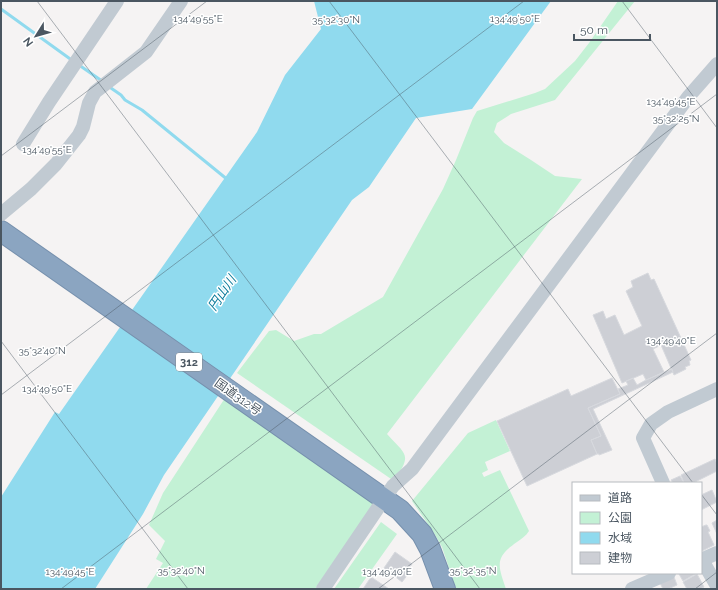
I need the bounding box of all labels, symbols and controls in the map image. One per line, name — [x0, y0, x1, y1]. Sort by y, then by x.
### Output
text: 134°49'55"E — [173, 13, 223, 24]
text: 134°49'50"E — [490, 13, 540, 24]
text: 35°32'30"N — [312, 14, 360, 25]
north arrow — [16, 16, 56, 56]
scale bar — [574, 16, 650, 42]
text: 50 m — [580, 23, 608, 37]
text: N — [21, 34, 36, 49]
text: 134°49'45"E — [646, 96, 696, 107]
text: 35°32'25"N — [652, 113, 700, 124]
text: 134°49'55"E — [22, 144, 72, 155]
water label: 円山川 — [205, 271, 240, 313]
text: 134°49'40"E — [646, 335, 696, 346]
text: 35°32'40"N — [18, 345, 66, 356]
road number: 312 — [176, 353, 202, 371]
street label: 国道312号 — [212, 376, 264, 418]
text: 134°49'50"E — [22, 383, 72, 394]
legend — [572, 482, 702, 574]
text: 道路 — [608, 491, 632, 505]
text: 公園 — [608, 511, 632, 525]
text: 水域 — [608, 531, 632, 545]
text: 建物 — [608, 551, 632, 565]
text: 35°32'40"N — [157, 565, 205, 576]
text: 35°32'35"N — [449, 565, 497, 576]
text: 134°49'45"E — [45, 566, 95, 577]
text: 134°49'40"E — [362, 566, 412, 577]

